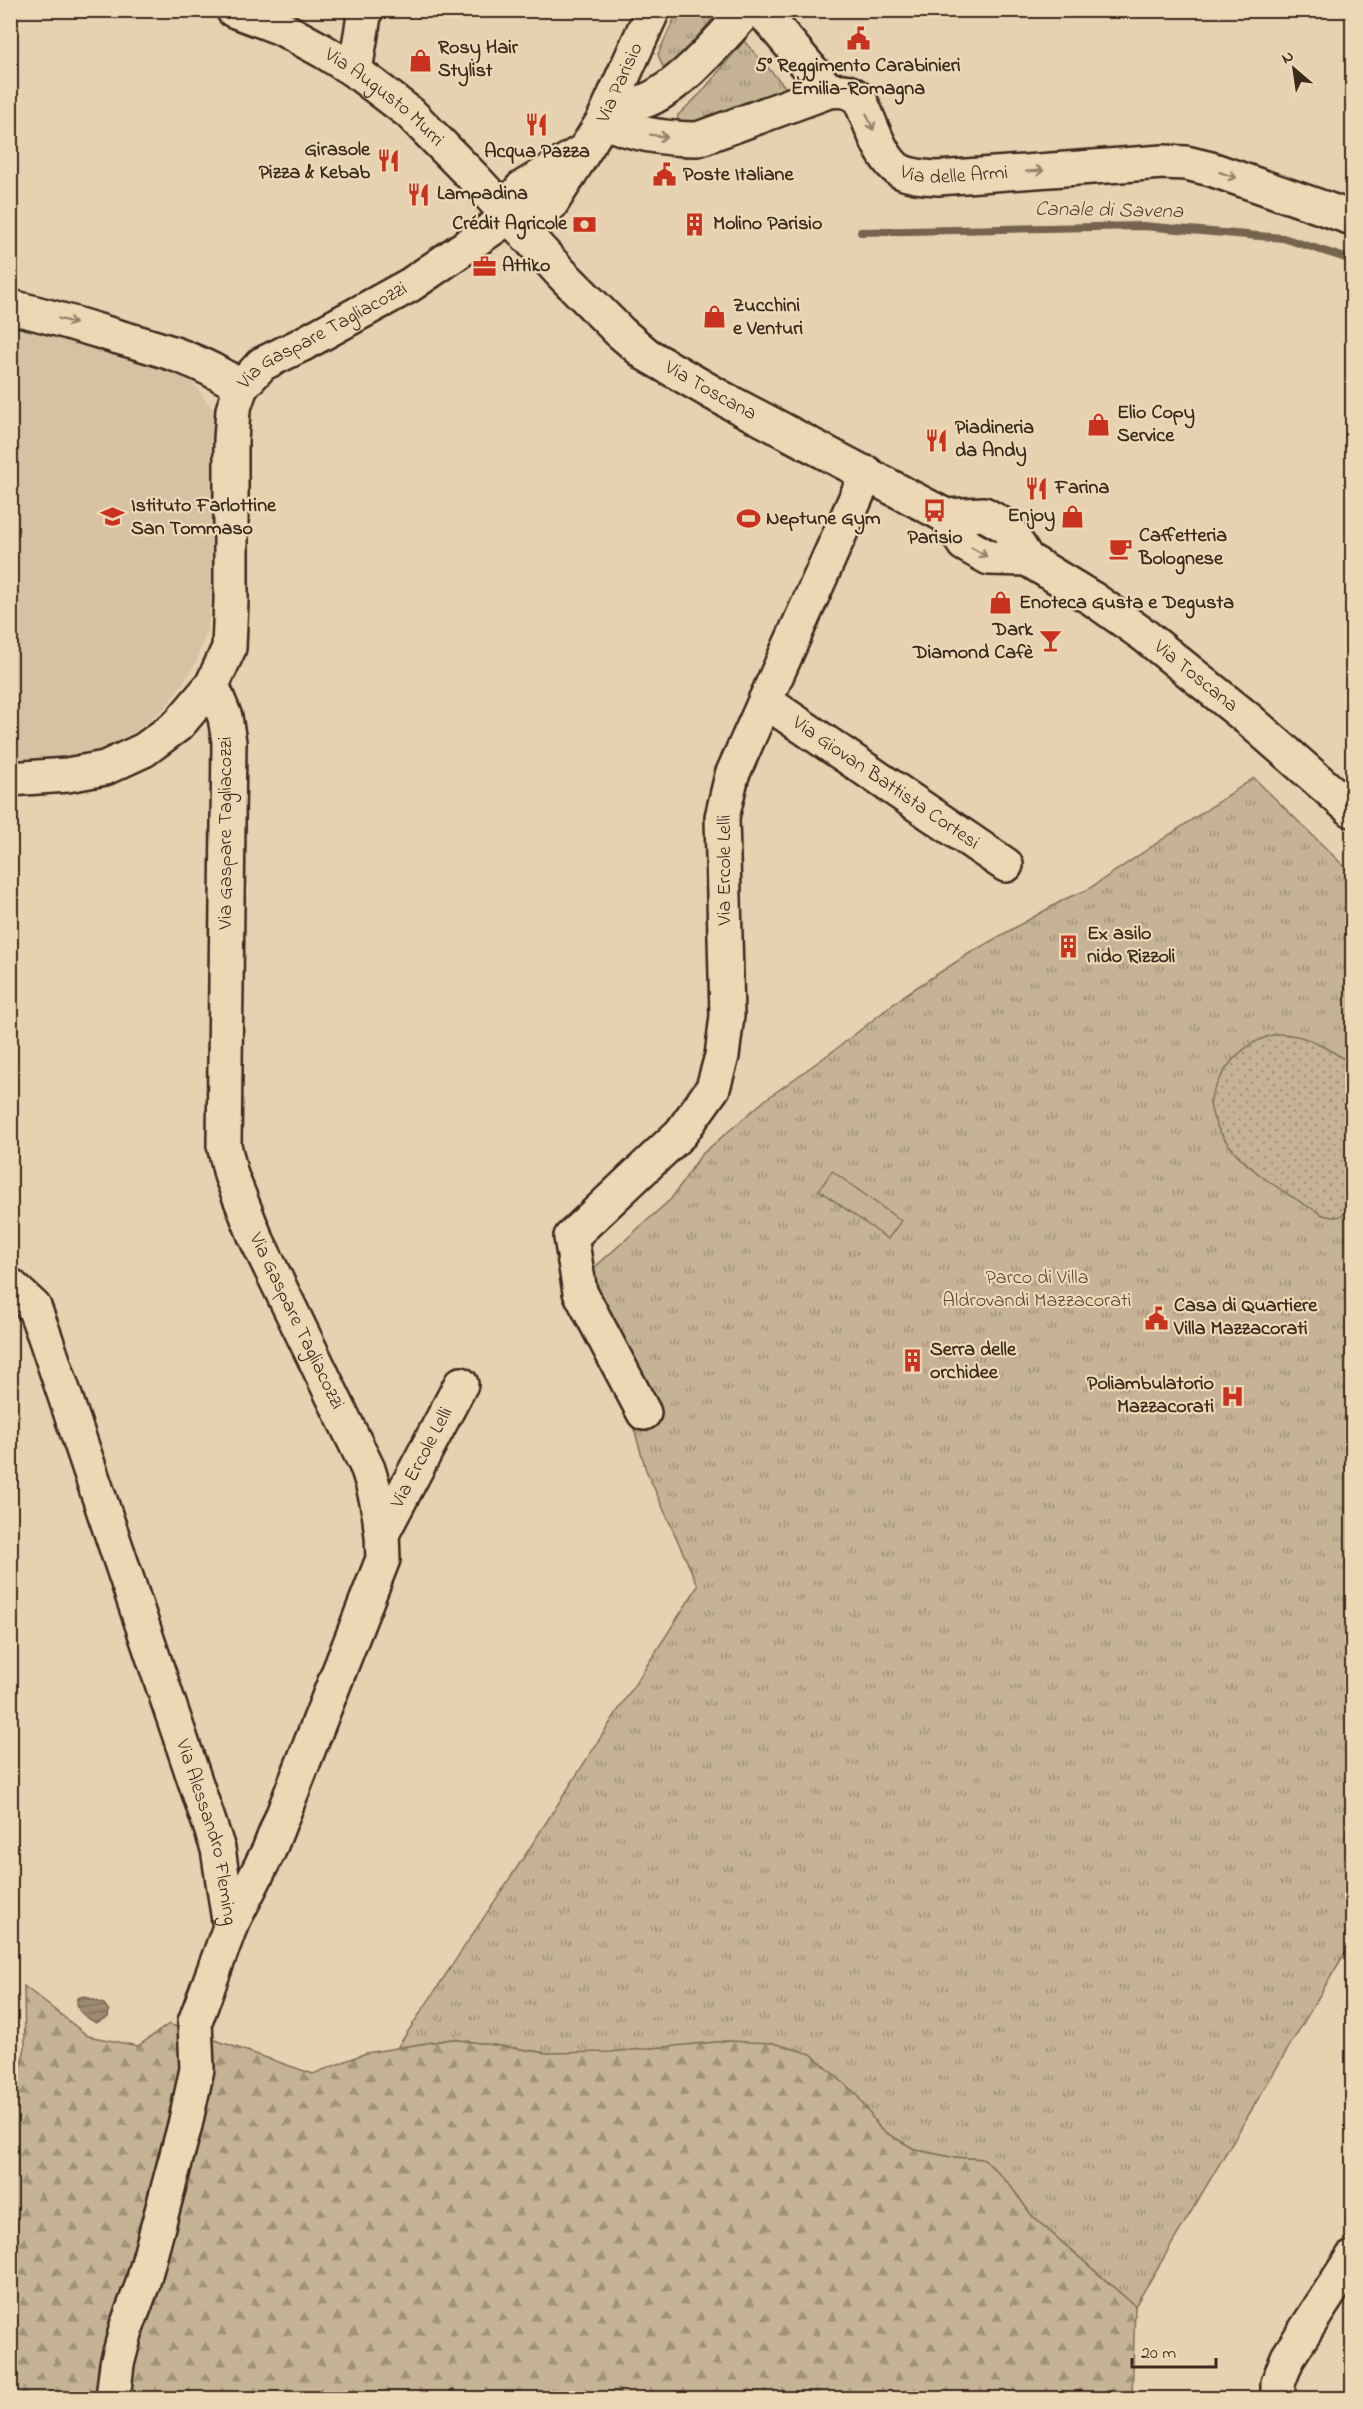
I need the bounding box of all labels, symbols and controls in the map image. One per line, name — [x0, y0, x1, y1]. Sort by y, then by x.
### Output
public building icon: 5° Reggimento Carabinieri Emilia-Romagna — [845, 25, 871, 51]
place label: Rosy Hair Stylist — [438, 34, 519, 87]
street label: Via Parisio — [589, 38, 651, 128]
north arrow — [1264, 39, 1324, 99]
street label: Via Augusto Murri — [318, 40, 450, 154]
text: N — [1277, 44, 1298, 71]
shop icon: Rosy Hair Stylist — [407, 47, 433, 73]
place label: 5° Reggimento Carabinieri Emilia-Romagna — [755, 52, 961, 105]
restaurant icon: Acqua Pazza — [524, 111, 550, 137]
one-way arrow — [865, 112, 876, 130]
one-way arrow — [649, 130, 669, 141]
place label: Girasole Pizza & Kebab — [259, 136, 371, 188]
place label: Acqua Pazza — [484, 138, 590, 167]
restaurant icon: Girasole Pizza & Kebab — [375, 148, 401, 174]
street label: Via delle Armi — [895, 158, 1009, 193]
place label: Poste Italiane — [683, 161, 794, 190]
public building icon: Poste Italiane — [652, 162, 678, 188]
one-way arrow — [1025, 165, 1045, 176]
one-way arrow — [1218, 171, 1237, 182]
place label: Lampadina — [437, 180, 528, 209]
restaurant icon: Lampadina — [406, 181, 432, 207]
water label: Canale di Savena — [1035, 195, 1184, 227]
place label: Crédit Agricole — [452, 210, 568, 240]
place label: Molino Parisio — [713, 210, 822, 239]
bank icon: Crédit Agricole — [572, 211, 598, 237]
building icon: Molino Parisio — [682, 211, 708, 237]
place label: Attiko — [502, 252, 551, 281]
office icon: Attiko — [471, 253, 497, 279]
street label: Via Gaspare Tagliacozzi — [230, 275, 413, 397]
place label: Zucchini e Venturi — [733, 292, 803, 344]
shop icon: Zucchini e Venturi — [702, 304, 728, 330]
one-way arrow — [57, 316, 76, 327]
street label: Via Toscana — [658, 353, 762, 428]
place label: Elio Copy Service — [1117, 399, 1195, 451]
shop icon: Elio Copy Service — [1086, 412, 1112, 438]
place label: Piadineria da Andy — [955, 414, 1034, 467]
restaurant icon: Piadineria da Andy — [924, 427, 950, 453]
place label: Farina — [1054, 474, 1109, 503]
restaurant icon: Farina — [1024, 475, 1050, 501]
place label: Istituto Farlottine San Tommaso — [131, 492, 277, 544]
bus stop icon: Parisio — [922, 497, 948, 523]
place label: Enjoy — [1008, 502, 1055, 532]
shop icon: Enjoy — [1060, 503, 1086, 529]
school or university icon: Istituto Farlottine San Tommaso — [100, 504, 126, 530]
place label: Neptune Gym — [766, 505, 881, 535]
sports icon: Neptune Gym — [735, 506, 761, 532]
place label: Caffetteria Bolognese — [1138, 522, 1227, 575]
place label: Parisio — [907, 524, 963, 553]
cafe icon: Caffetteria Bolognese — [1108, 535, 1134, 561]
one-way arrow — [969, 547, 987, 558]
place label: Enoteca Gusta e Degusta — [1019, 589, 1234, 619]
shop icon: Enoteca Gusta e Degusta — [988, 590, 1014, 616]
place label: Dark Diamond Cafè — [912, 616, 1034, 668]
bar icon: Dark Diamond Cafè — [1038, 628, 1064, 654]
street label: Via Toscana — [1146, 633, 1244, 720]
street label: Via Giovan Battista Cortesi — [785, 708, 985, 857]
street label: Via Gaspare Tagliacozzi — [212, 736, 242, 931]
street label: Via Ercole Lelli — [711, 815, 740, 926]
place label: Ex asilo nido Rizzoli — [1087, 920, 1176, 972]
building icon: Ex asilo nido Rizzoli — [1056, 933, 1082, 959]
street label: Via Gaspare Tagliacozzi — [241, 1227, 352, 1415]
park label: Parco di Villa Aldrovandi Mazzacorati — [943, 1264, 1131, 1316]
place label: Casa di Quartiere Villa Mazzacorati — [1173, 1292, 1318, 1344]
public building icon: Casa di Quartiere Villa Mazzacorati — [1143, 1305, 1169, 1331]
place label: Serra delle orchidee — [930, 1336, 1017, 1388]
building icon: Serra delle orchidee — [899, 1348, 925, 1374]
place label: Poliambulatorio Mazzacorati — [1087, 1370, 1214, 1422]
hospital icon: Poliambulatorio Mazzacorati — [1219, 1383, 1245, 1409]
street label: Via Ercole Lelli — [383, 1402, 461, 1514]
street label: Via Alessandro Fleming — [167, 1735, 244, 1927]
scale bar — [1132, 2331, 1216, 2369]
text: 20 m — [1141, 2341, 1176, 2367]

